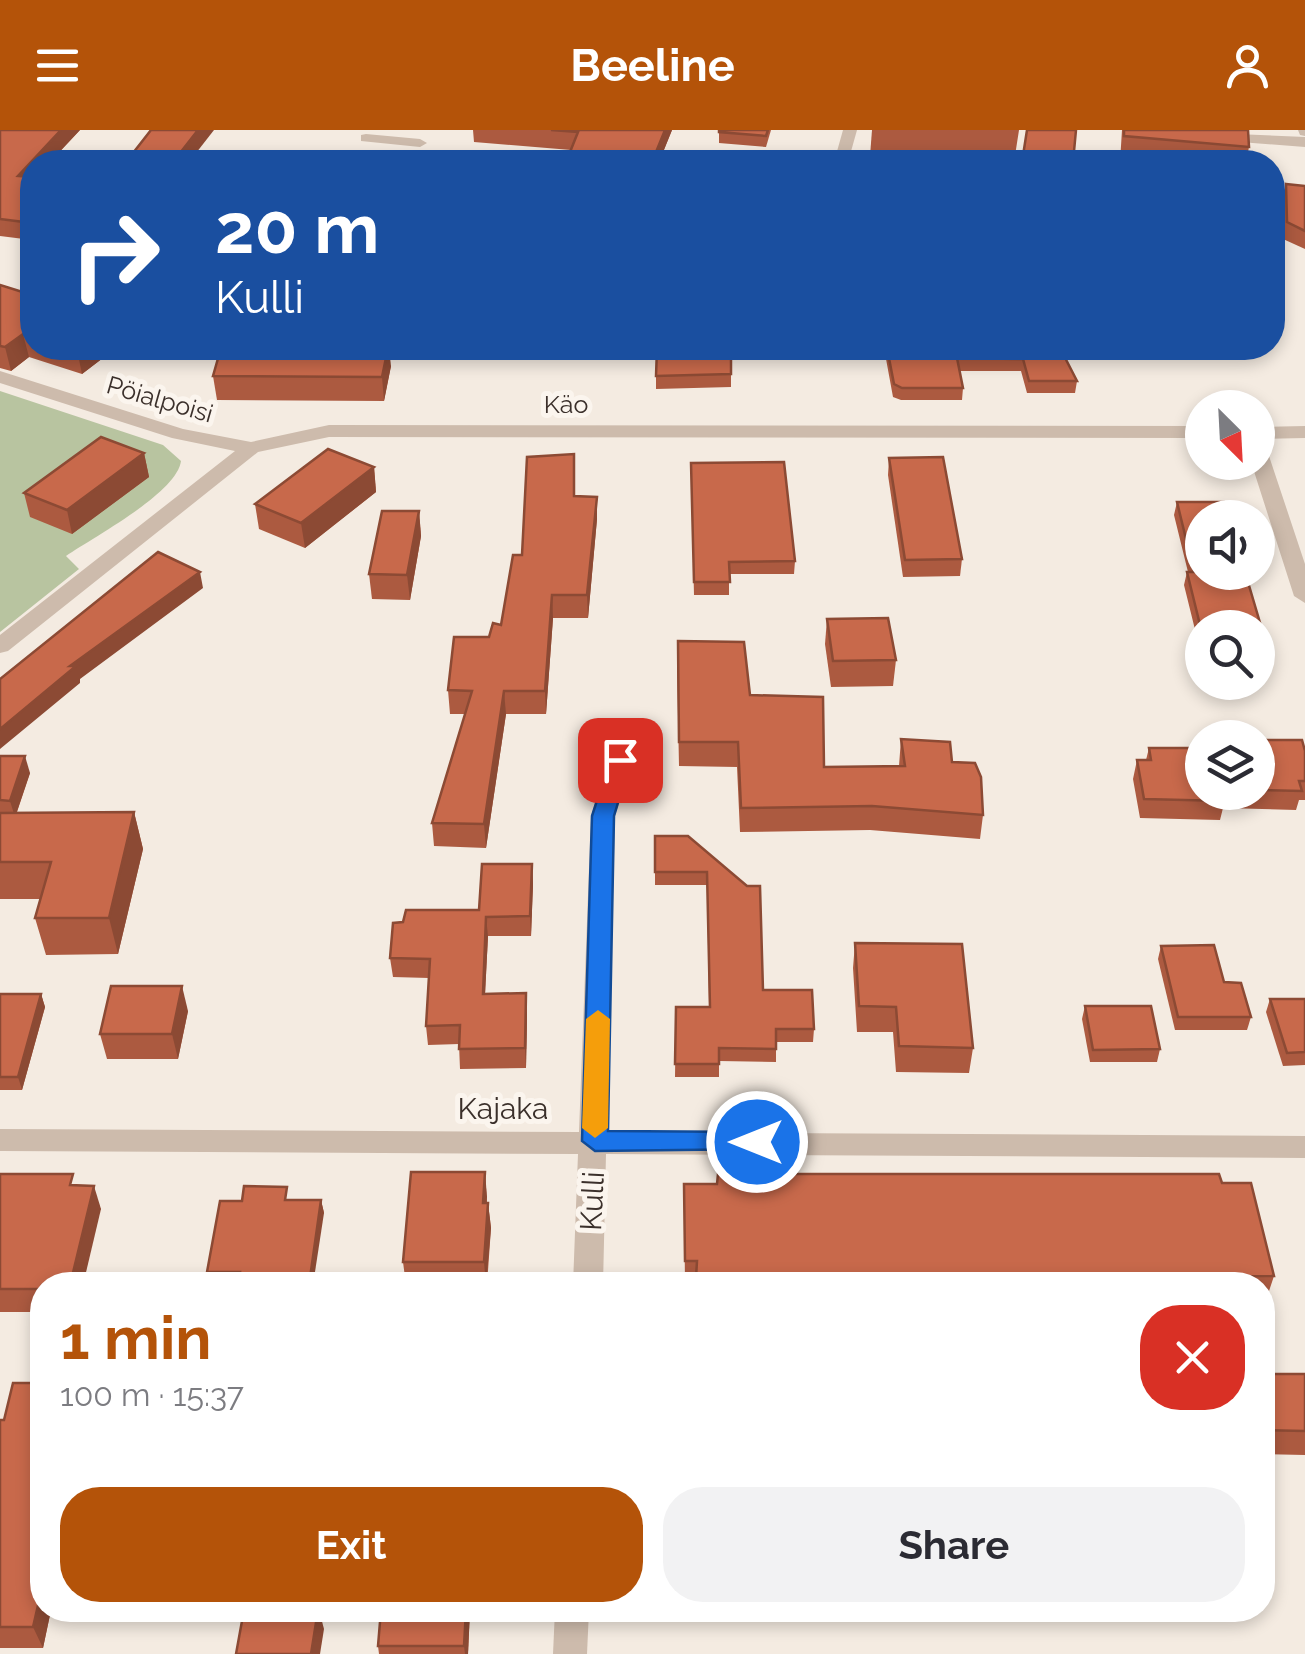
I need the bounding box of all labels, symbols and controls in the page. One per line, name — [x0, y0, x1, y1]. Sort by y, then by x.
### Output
icon: menu — [30, 38, 85, 93]
icon: person — [1220, 38, 1275, 93]
text: Beeline — [570, 39, 735, 92]
text: 20 m — [215, 187, 379, 269]
icon: right — [50, 190, 180, 320]
text: Kulli — [215, 271, 304, 324]
street label: Pöialpoisi — [103, 370, 217, 428]
street label: Käo — [544, 389, 588, 419]
north arrow — [1185, 390, 1275, 480]
map controls — [1185, 390, 1275, 810]
button: sound — [1185, 500, 1275, 590]
button: search — [1185, 610, 1275, 700]
pin — [578, 718, 663, 803]
button: layers — [1185, 720, 1275, 810]
icon: arrive — [593, 733, 648, 788]
position arrow — [705, 1090, 809, 1194]
street label: Kajaka — [458, 1091, 548, 1126]
street label: Kulli — [573, 1170, 611, 1232]
text: 1 min — [60, 1303, 211, 1373]
button: close — [1140, 1305, 1245, 1410]
text: 100 m · 15:37 — [60, 1376, 244, 1413]
button: Exit — [60, 1487, 643, 1602]
button: Share — [663, 1487, 1245, 1602]

